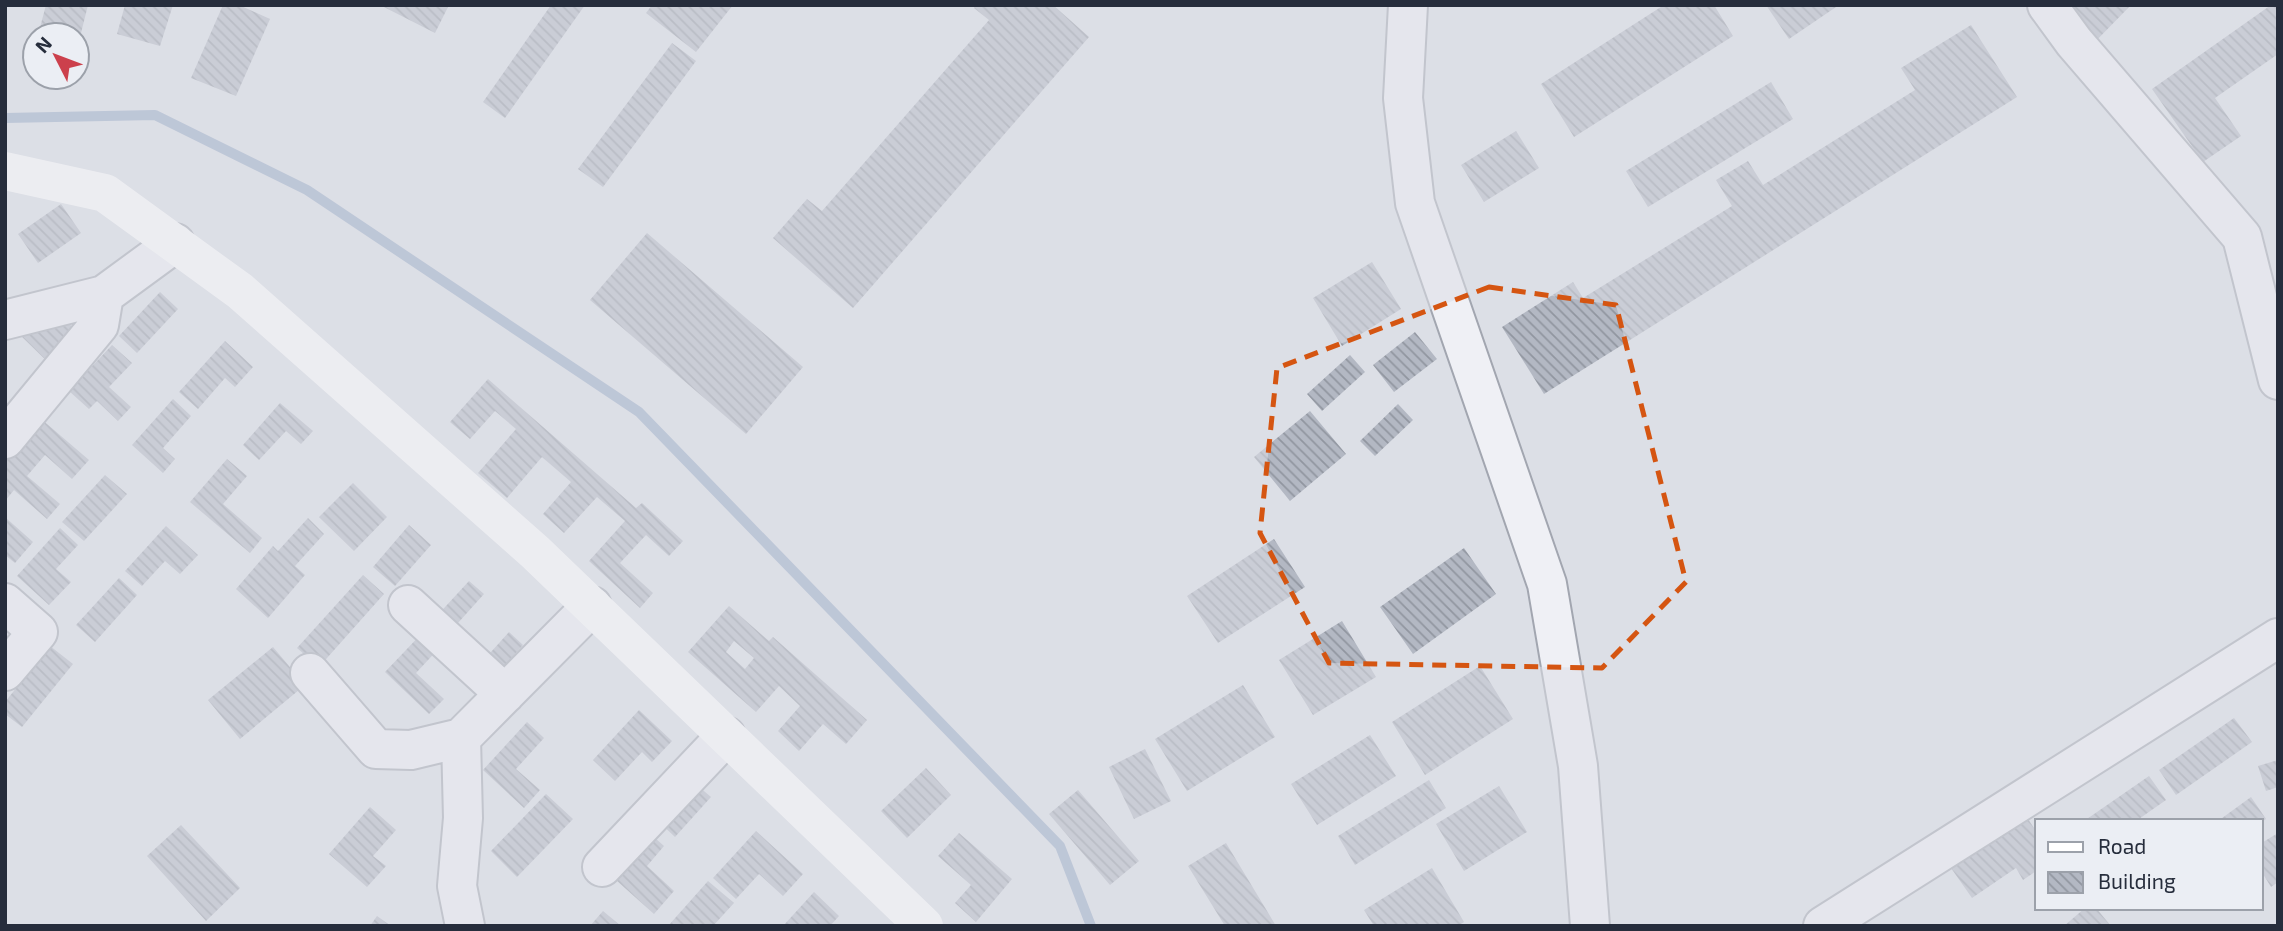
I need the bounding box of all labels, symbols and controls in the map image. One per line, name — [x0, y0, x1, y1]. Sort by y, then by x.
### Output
north arrow — [21, 21, 91, 91]
text: N — [30, 31, 56, 57]
legend — [2035, 819, 2262, 910]
text: Road — [2098, 833, 2146, 858]
text: Building — [2098, 868, 2176, 893]

